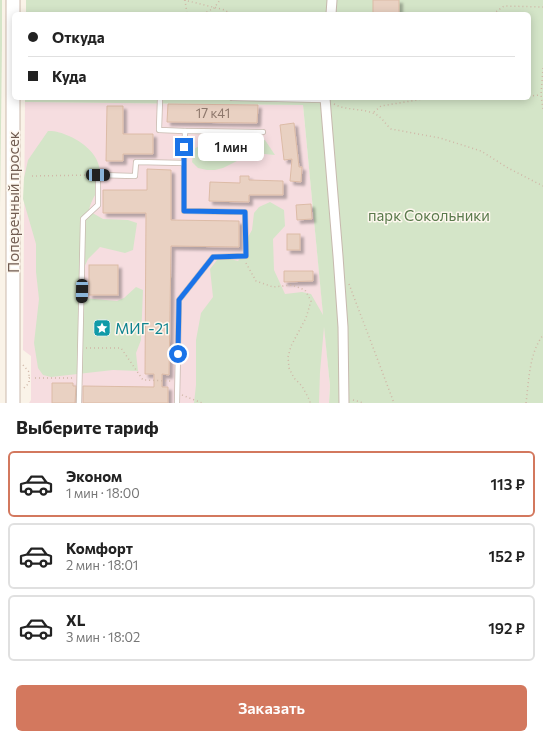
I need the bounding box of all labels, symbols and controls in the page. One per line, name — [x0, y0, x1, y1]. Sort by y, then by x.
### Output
text: Откуда — [52, 28, 105, 46]
text: Куда — [52, 67, 86, 85]
house number: 17 к41 — [196, 105, 230, 121]
street label: Поперечный просек — [4, 131, 22, 273]
callout: 1 мин — [198, 133, 264, 161]
route end — [175, 138, 193, 156]
text: 1 мин — [215, 139, 247, 155]
car — [86, 169, 110, 181]
park label: парк Сокольники — [368, 206, 490, 224]
car — [76, 279, 88, 303]
place icon: МИГ-21 — [92, 318, 112, 338]
place label: МИГ-21 — [115, 319, 169, 337]
route start — [169, 345, 187, 363]
text: Выберите тариф — [16, 416, 159, 438]
icon: car — [18, 466, 54, 502]
text: Эконом — [66, 467, 122, 485]
text: 113 ₽ — [490, 475, 525, 493]
text: 1 мин · 18:00 — [66, 485, 140, 501]
icon: car — [18, 538, 54, 574]
text: Комфорт — [66, 539, 133, 557]
text: 152 ₽ — [489, 547, 525, 565]
text: 2 мин · 18:01 — [66, 557, 138, 573]
icon: car — [18, 610, 54, 646]
text: XL — [66, 611, 85, 629]
text: 192 ₽ — [488, 619, 525, 637]
text: 3 мин · 18:02 — [66, 629, 140, 645]
button: Заказать — [16, 685, 527, 731]

